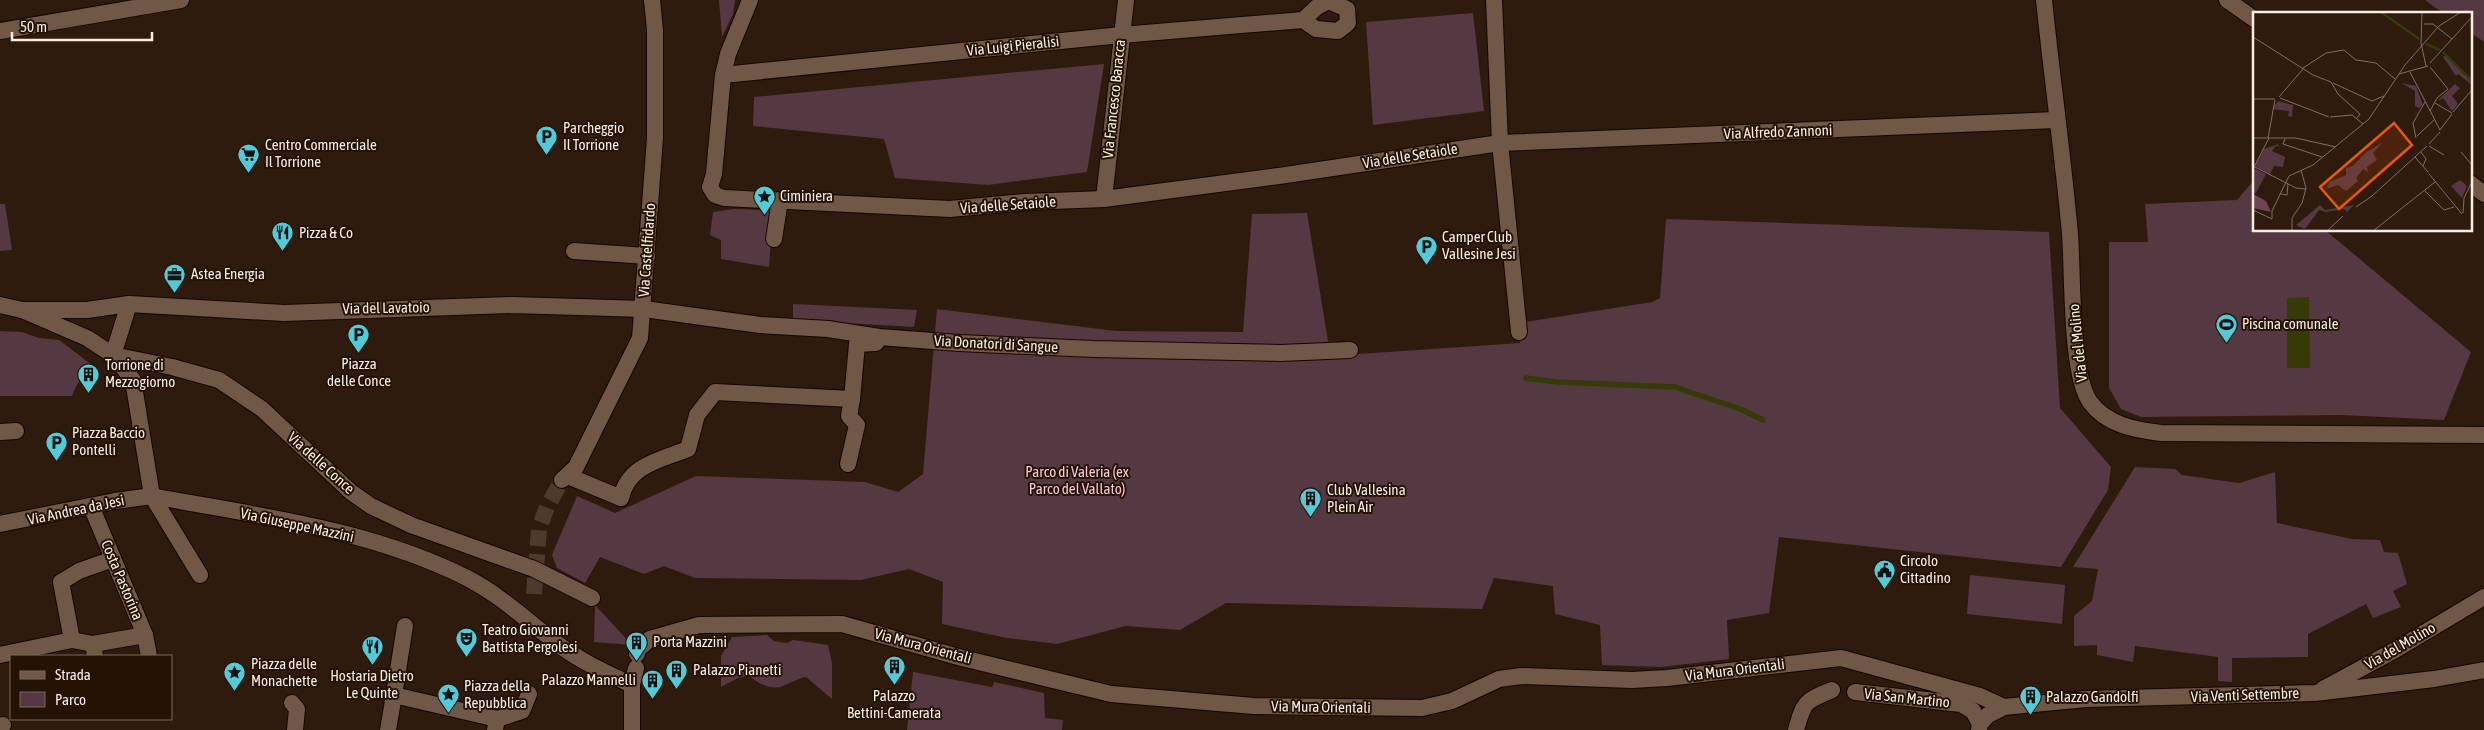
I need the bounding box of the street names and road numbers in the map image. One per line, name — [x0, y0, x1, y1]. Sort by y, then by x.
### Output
street label: Via Luigi Pieralisi — [966, 32, 1060, 59]
street label: Via Francesco Baracca — [1099, 39, 1128, 159]
street label: Via Alfredo Zannoni — [1723, 121, 1833, 142]
street label: Via delle Setaiole — [1361, 140, 1459, 171]
street label: Via delle Setaiole — [960, 193, 1057, 216]
street label: Via Castelfidardo — [635, 202, 658, 297]
street label: Via del Lavatoio — [342, 298, 430, 317]
street label: Via del Molino — [2065, 303, 2090, 383]
street label: Via Donatori di Sangue — [933, 332, 1059, 355]
street label: Via delle Conce — [284, 428, 358, 497]
street label: Via Andrea da Jesi — [26, 491, 126, 528]
street label: Via Giuseppe Mazzini — [239, 504, 355, 545]
street label: Costa Pastorina — [98, 537, 147, 622]
street label: Via del Molino — [2361, 619, 2438, 673]
street label: Via Mura Orientali — [873, 624, 973, 667]
street label: Via Mura Orientali — [1684, 655, 1785, 684]
street label: Via Venti Settembre — [2191, 684, 2300, 705]
street label: Via San Martino — [1863, 685, 1951, 710]
street label: Via Mura Orientali — [1271, 697, 1371, 716]

